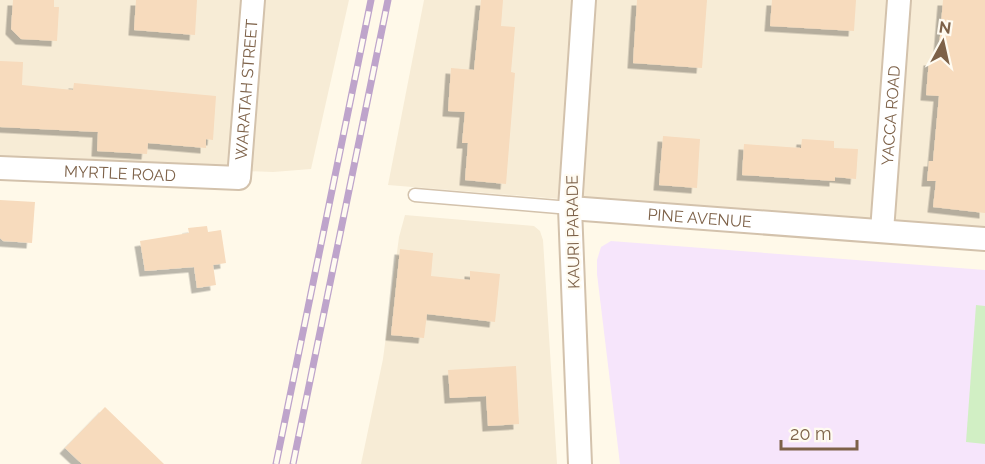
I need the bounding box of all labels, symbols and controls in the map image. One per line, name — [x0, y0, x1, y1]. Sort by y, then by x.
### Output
north arrow — [913, 12, 973, 72]
text: N — [938, 17, 952, 38]
street label: WARATAH STREET — [231, 18, 261, 161]
street label: YACCA ROAD — [877, 65, 904, 166]
street label: MYRTLE ROAD — [64, 161, 176, 185]
street label: KAURI PARADE — [563, 175, 583, 289]
street label: PINE AVENUE — [647, 204, 753, 231]
scale bar — [781, 413, 858, 451]
text: 20 m — [790, 423, 832, 444]

